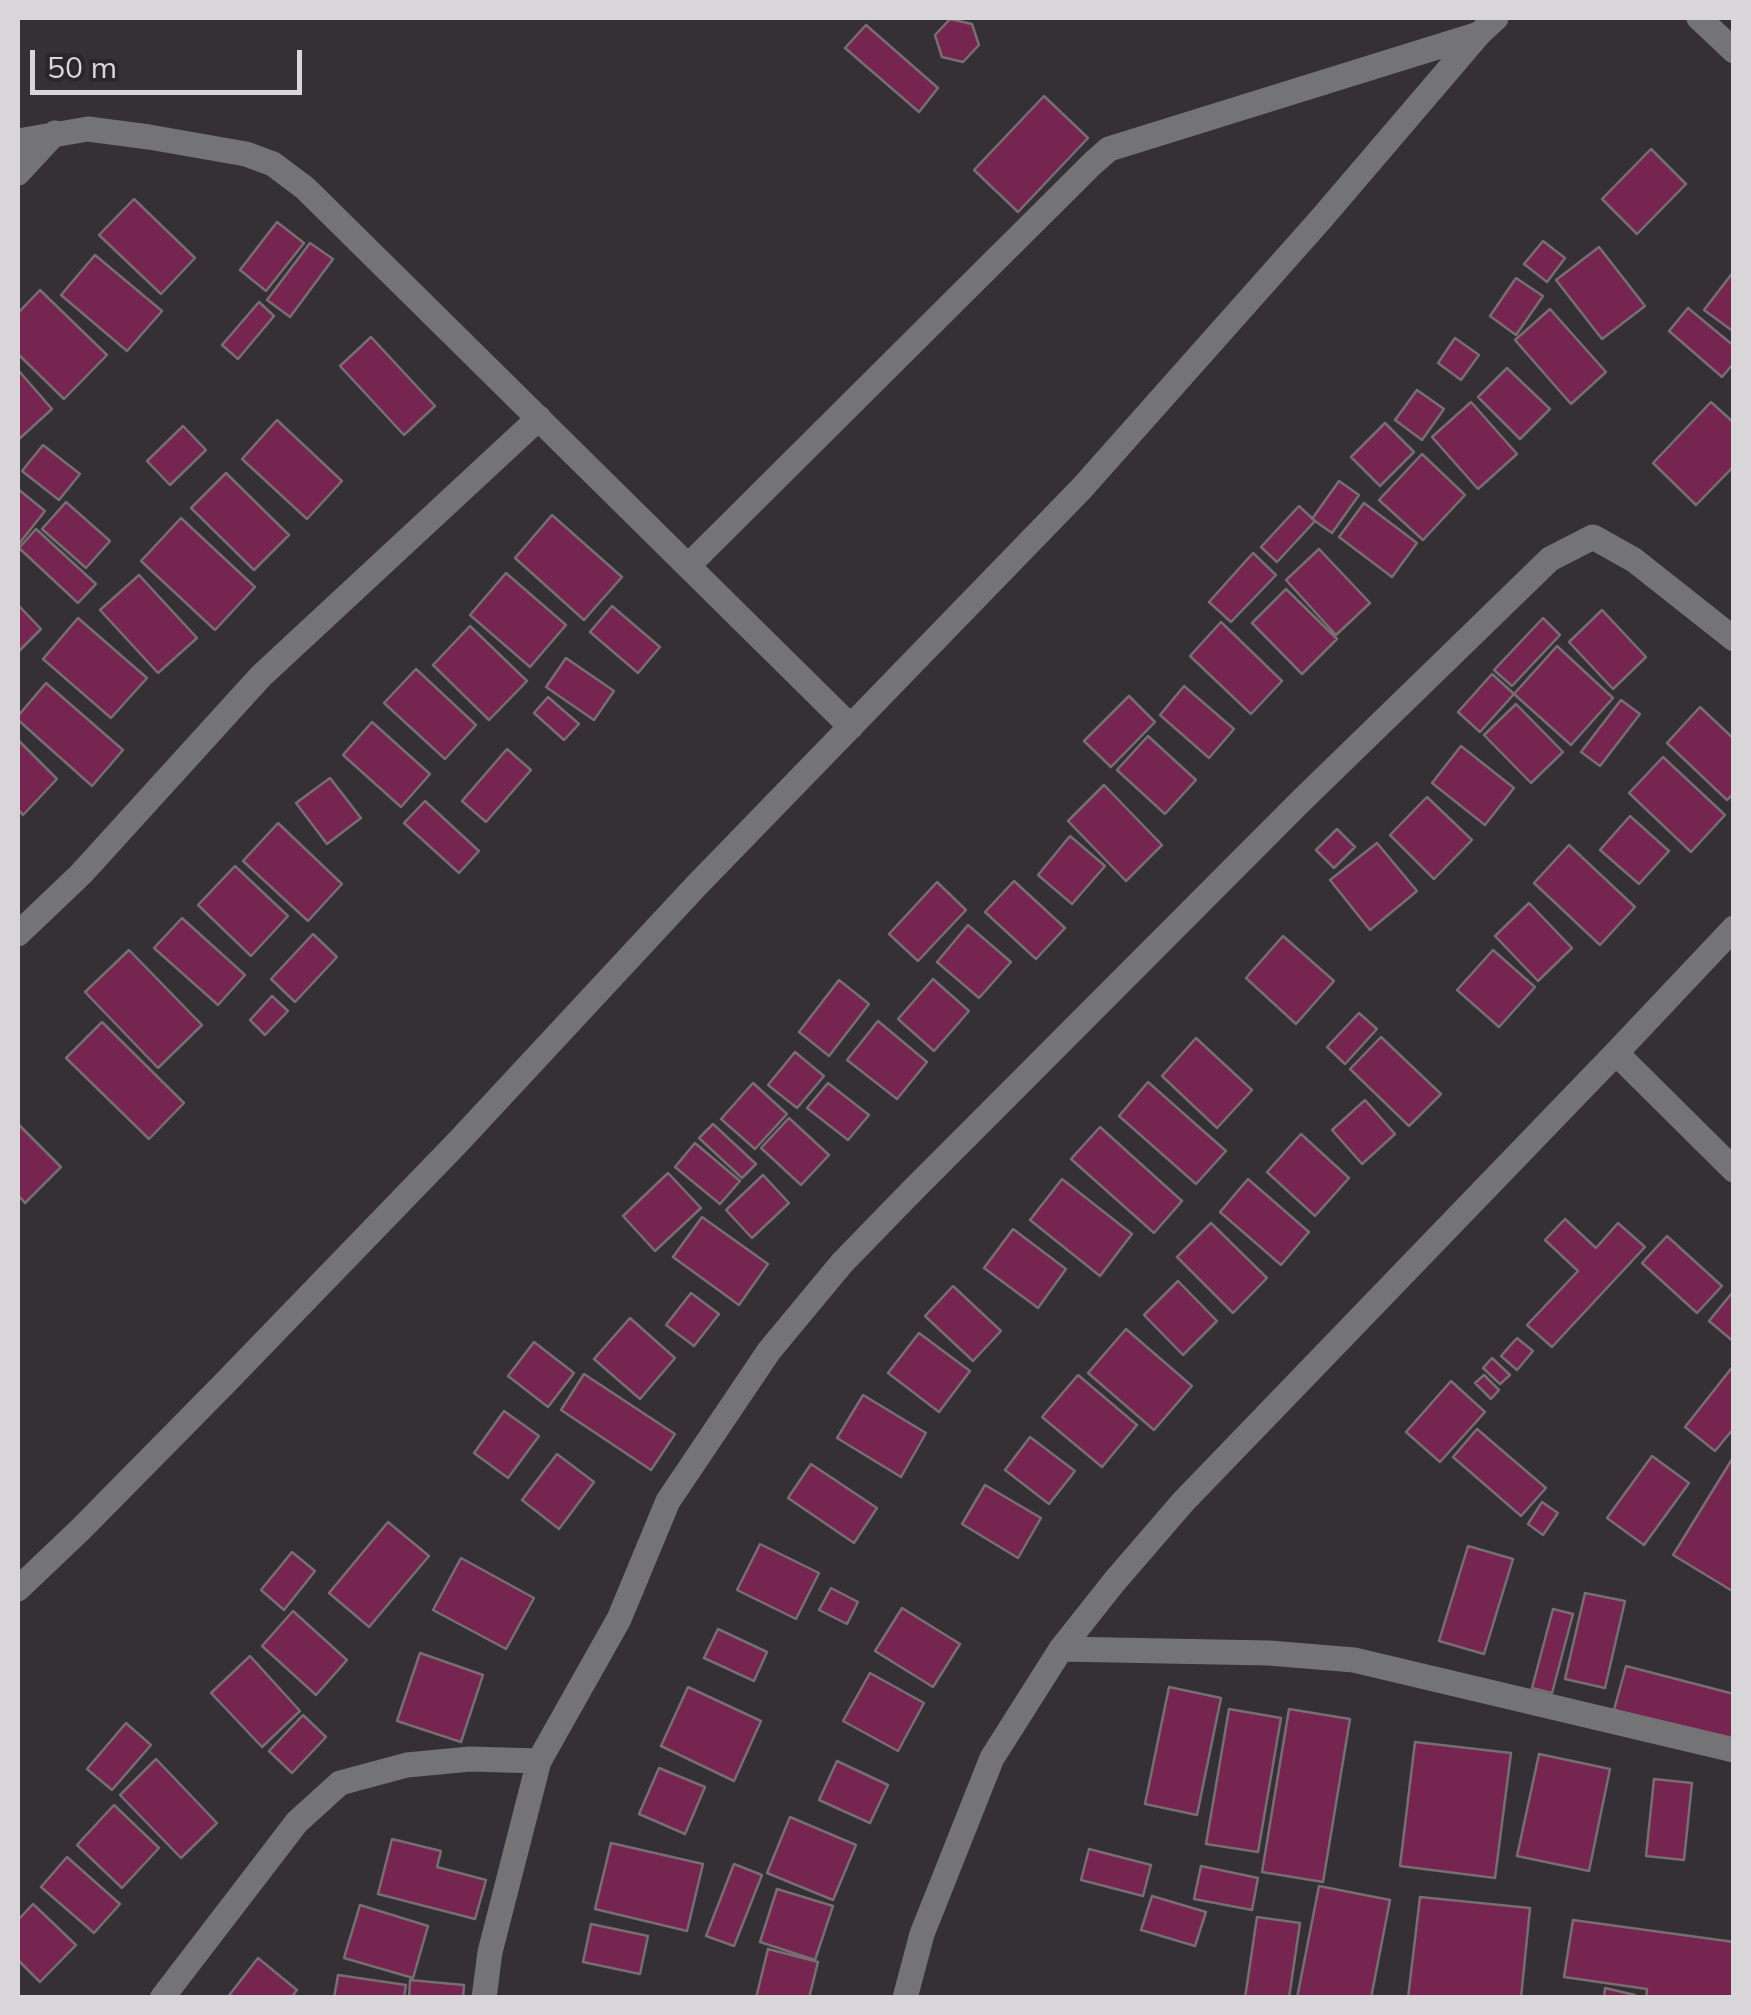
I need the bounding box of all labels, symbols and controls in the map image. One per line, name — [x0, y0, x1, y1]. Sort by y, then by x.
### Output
scale bar — [35, 30, 308, 92]
text: 50 m — [47, 48, 117, 86]

